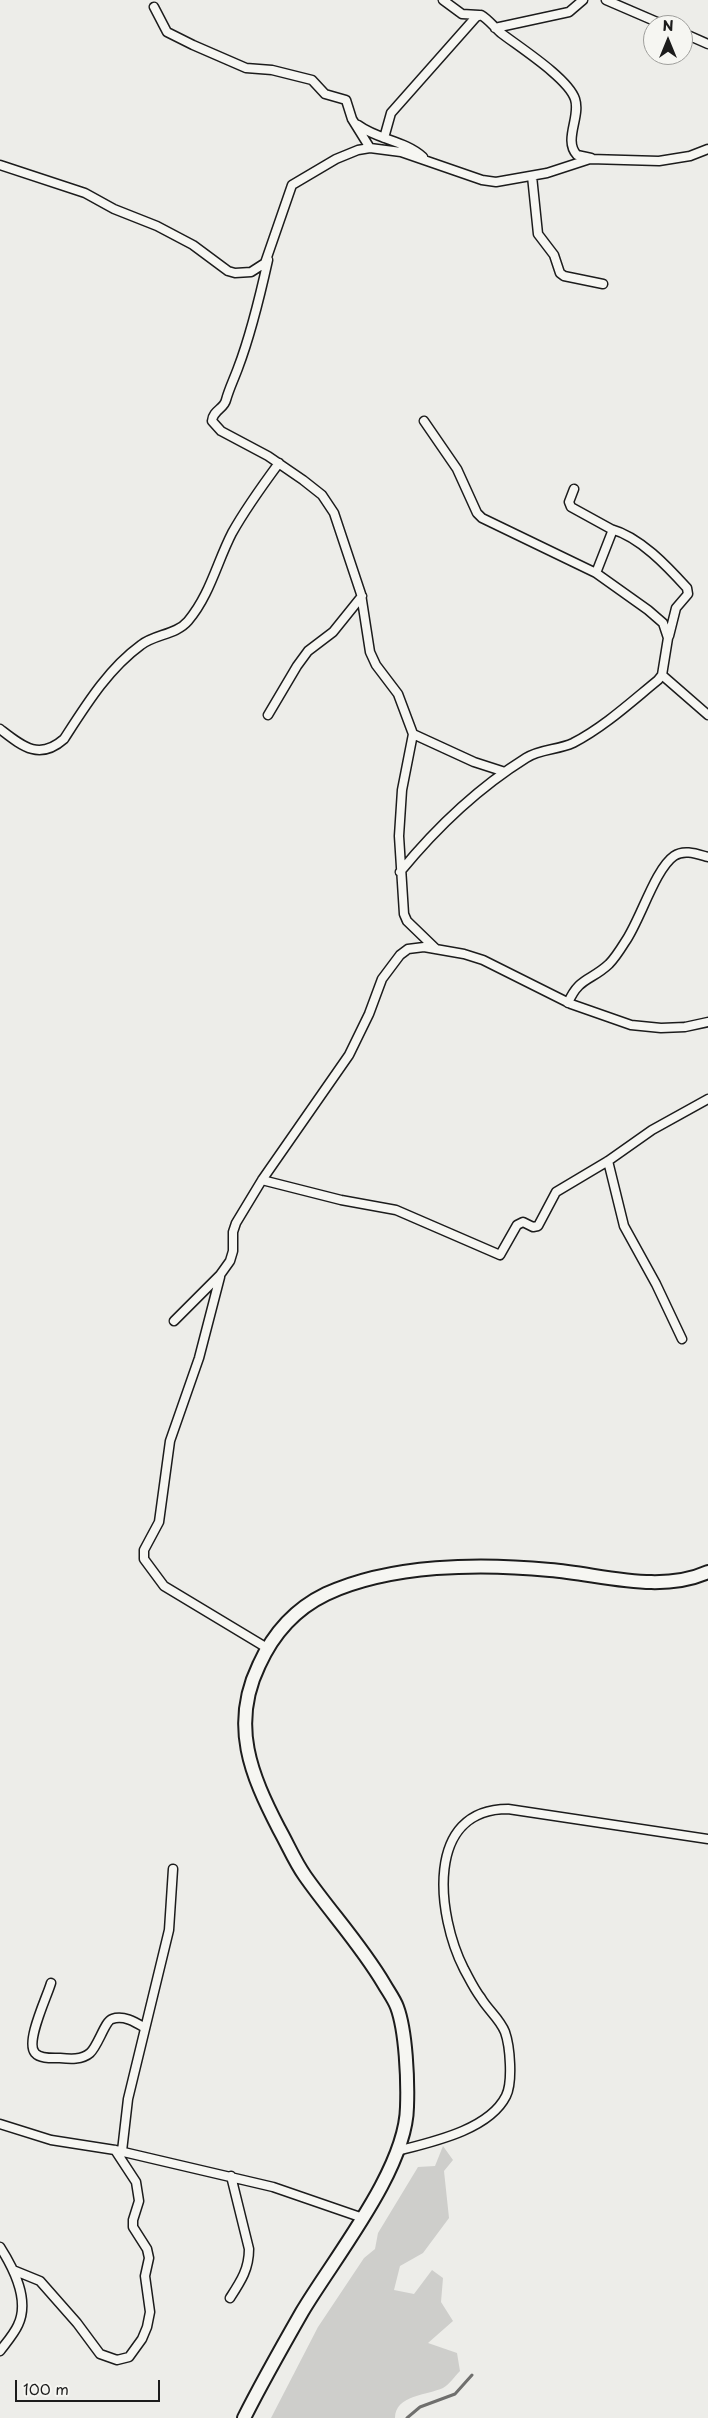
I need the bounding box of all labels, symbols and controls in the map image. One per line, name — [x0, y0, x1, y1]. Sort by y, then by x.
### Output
north arrow — [643, 15, 693, 65]
text: N — [662, 15, 674, 36]
scale bar — [18, 2370, 162, 2402]
text: 100 m — [23, 2377, 69, 2400]

